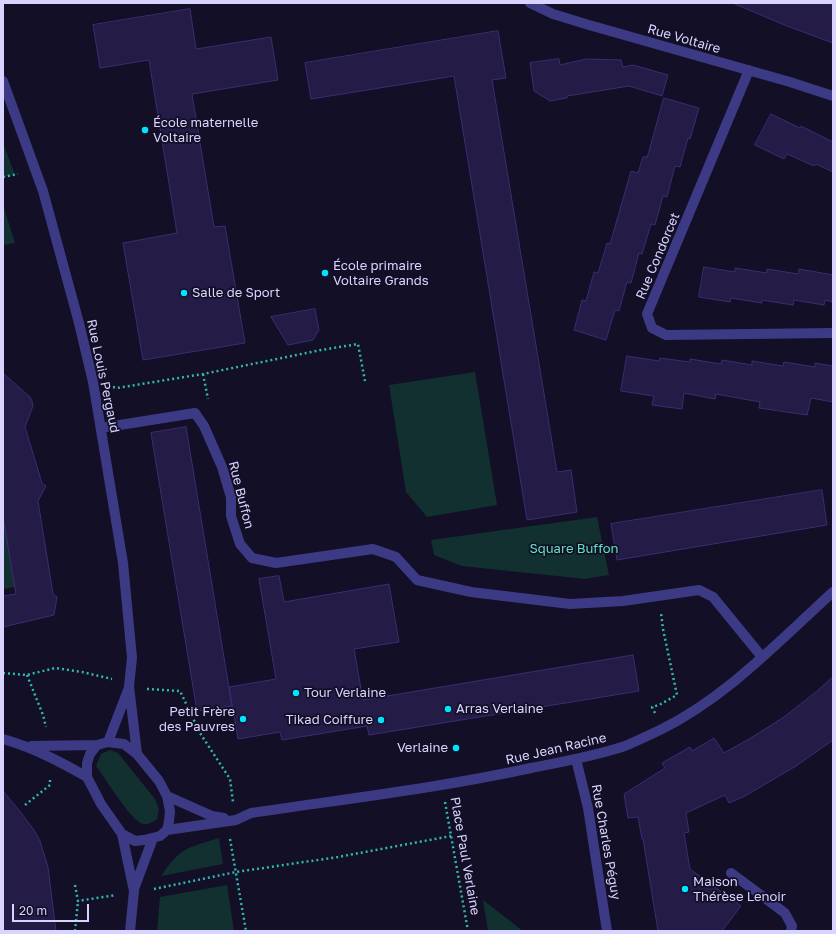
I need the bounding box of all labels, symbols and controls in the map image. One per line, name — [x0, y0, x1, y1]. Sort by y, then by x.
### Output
street label: Rue Voltaire — [646, 21, 722, 57]
place label: École maternelle Voltaire — [153, 115, 258, 146]
marker: École maternelle Voltaire — [140, 125, 150, 135]
street label: Rue Condorcet — [633, 210, 683, 302]
place label: École primaire Voltaire Grands — [333, 258, 429, 289]
marker: École primaire Voltaire Grands — [320, 268, 330, 278]
place label: Salle de Sport — [192, 285, 280, 301]
marker: Salle de Sport — [179, 288, 189, 298]
street label: Rue Louis Pergaud — [83, 318, 123, 434]
street label: Rue Buffon — [225, 460, 257, 530]
park label: Square Buffon — [529, 541, 619, 557]
place label: Tour Verlaine — [304, 685, 386, 701]
marker: Tour Verlaine — [291, 688, 301, 698]
place label: Arras Verlaine — [456, 701, 543, 717]
place label: Petit Frère des Pauvres — [159, 704, 235, 735]
marker: Arras Verlaine — [443, 704, 453, 714]
place label: Tikad Coiffure — [286, 712, 373, 728]
marker: Petit Frère des Pauvres — [238, 714, 248, 724]
marker: Tikad Coiffure — [376, 715, 386, 725]
street label: Rue Jean Racine — [504, 730, 608, 768]
place label: Verlaine — [397, 740, 448, 756]
marker: Verlaine — [451, 743, 461, 753]
street label: Rue Charles Péguy — [588, 783, 624, 901]
street label: Place Paul Verlaine — [447, 796, 483, 916]
place label: Maison Thérèse Lenoir — [693, 874, 786, 905]
marker: Maison Thérèse Lenoir — [680, 884, 690, 894]
scale bar — [14, 896, 91, 922]
text: 20 m — [19, 903, 47, 918]

